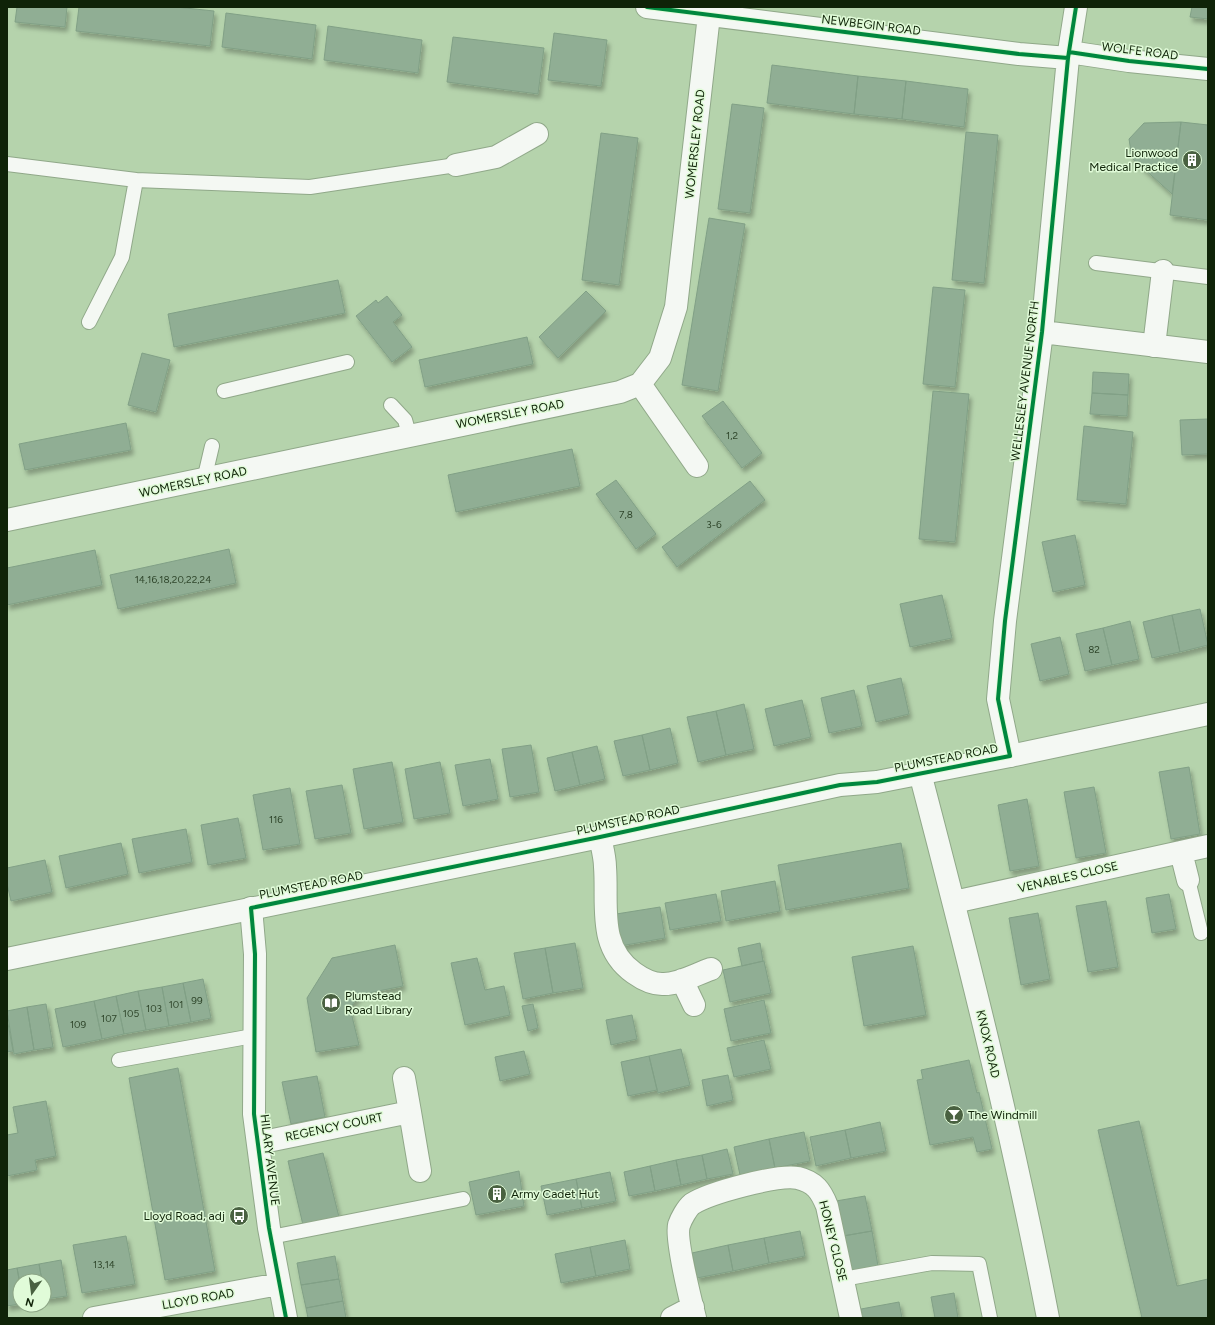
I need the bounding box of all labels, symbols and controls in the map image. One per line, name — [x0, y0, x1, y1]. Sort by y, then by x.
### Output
street label: NEWBEGIN ROAD — [821, 12, 921, 38]
street label: WOLFE ROAD — [1101, 39, 1179, 63]
street label: WOMERSLEY ROAD — [682, 89, 708, 199]
place label: Lionwood Medical Practice — [1089, 146, 1178, 174]
building icon: Lionwood Medical Practice — [1181, 149, 1203, 171]
street label: WELLESLEY AVENUE NORTH — [1008, 300, 1042, 462]
street label: WOMERSLEY ROAD — [455, 397, 565, 431]
house number: 1,2 — [726, 429, 738, 442]
street label: WOMERSLEY ROAD — [138, 464, 248, 500]
house number: 7,8 — [619, 508, 633, 521]
house number: 3-6 — [706, 518, 722, 531]
house number: 14,16,18,20,22,24 — [135, 573, 211, 586]
house number: 82 — [1088, 643, 1100, 656]
street label: PLUMSTEAD ROAD — [893, 741, 999, 775]
street label: PLUMSTEAD ROAD — [575, 802, 681, 838]
house number: 116 — [269, 813, 283, 826]
street label: VENABLES CLOSE — [1017, 859, 1119, 895]
street label: PLUMSTEAD ROAD — [258, 868, 364, 902]
place label: Plumstead Road Library — [345, 989, 413, 1017]
library icon: Plumstead Road Library — [320, 992, 342, 1014]
house number: 99 — [191, 994, 203, 1007]
house number: 101 — [169, 998, 183, 1011]
house number: 103 — [146, 1002, 162, 1015]
house number: 105 — [123, 1007, 139, 1020]
street label: KNOX ROAD — [973, 1009, 1003, 1079]
house number: 107 — [101, 1012, 118, 1025]
house number: 109 — [70, 1018, 86, 1031]
bar icon: The Windmill — [943, 1104, 965, 1126]
place label: The Windmill — [968, 1108, 1037, 1122]
street label: REGENCY COURT — [284, 1110, 384, 1144]
street label: HILARY AVENUE — [257, 1113, 283, 1207]
building icon: Army Cadet Hut — [486, 1183, 508, 1205]
place label: Army Cadet Hut — [511, 1187, 599, 1201]
street label: HONEY CLOSE — [816, 1199, 850, 1283]
bus stop icon: Lloyd Road, adj — [228, 1205, 250, 1227]
place label: Lloyd Road, adj — [143, 1209, 225, 1223]
house number: 13,14 — [93, 1258, 115, 1271]
north arrow — [12, 1273, 52, 1313]
street label: LLOYD ROAD — [161, 1286, 235, 1312]
text: N — [24, 1295, 35, 1310]

